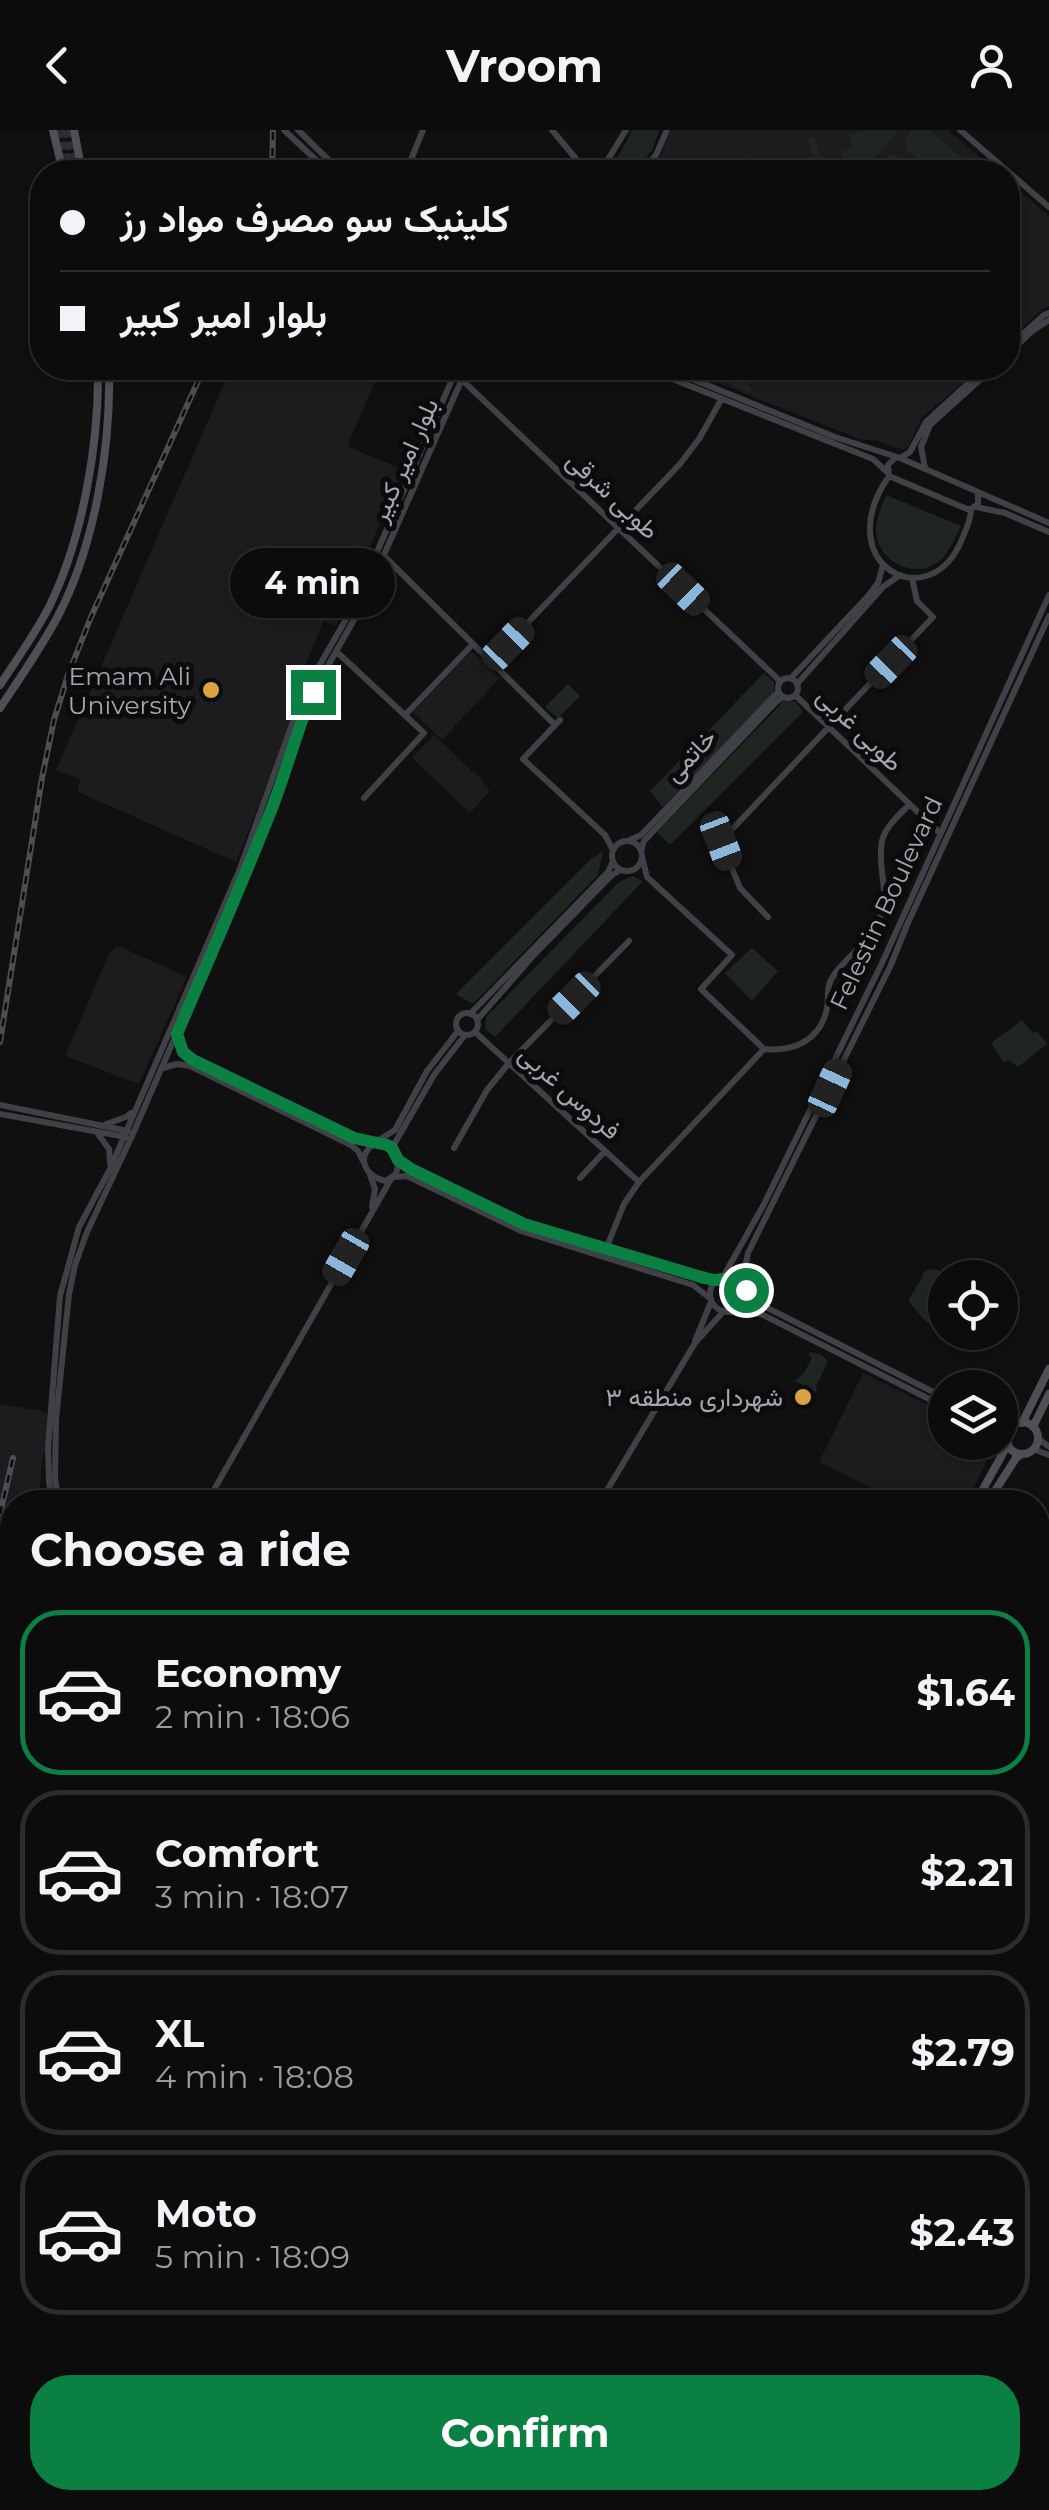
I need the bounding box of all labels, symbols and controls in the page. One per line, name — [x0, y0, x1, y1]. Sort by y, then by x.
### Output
icon: back — [30, 38, 85, 93]
text: Vroom — [446, 38, 603, 93]
icon: person — [964, 38, 1019, 93]
text: کلینیک سو مصرف مواد رز — [120, 195, 509, 242]
text: بلوار امیر کبیر — [120, 291, 327, 338]
street label: بلوار امیر کبیر — [363, 394, 445, 528]
street label: طوبی شرقی — [560, 445, 665, 546]
callout: 4 min — [230, 547, 396, 617]
car — [651, 557, 715, 621]
text: 4 min — [264, 563, 361, 602]
car — [476, 612, 540, 676]
car — [859, 630, 923, 694]
place label: Emam Ali University — [68, 661, 191, 720]
route end — [291, 670, 336, 715]
marker: Emam Ali University — [200, 679, 222, 701]
street label: طوبی غربی — [810, 681, 909, 778]
street label: خاتمی — [658, 722, 723, 788]
street label: Felestin Boulevard — [823, 791, 949, 1015]
car — [696, 808, 746, 874]
car — [542, 966, 606, 1030]
street label: فردوس غربی — [512, 1039, 627, 1146]
car — [804, 1054, 856, 1122]
car — [318, 1224, 374, 1290]
map controls — [928, 1260, 1018, 1460]
button: locate — [928, 1260, 1018, 1350]
route start — [724, 1268, 769, 1313]
button: layers — [928, 1370, 1018, 1460]
place label: شهرداری منطقه ۳ — [606, 1382, 783, 1413]
marker: شهرداری منطقه ۳ — [792, 1386, 814, 1408]
text: Choose a ride — [30, 1522, 351, 1577]
icon: car — [35, 1648, 125, 1738]
text: Economy — [155, 1650, 341, 1697]
text: $1.64 — [916, 1669, 1015, 1716]
text: 2 min · 18:06 — [155, 1697, 350, 1736]
icon: car — [35, 1828, 125, 1918]
text: Comfort — [155, 1830, 319, 1877]
text: $2.21 — [920, 1849, 1015, 1896]
text: 3 min · 18:07 — [155, 1877, 349, 1916]
icon: car — [35, 2008, 125, 2098]
text: XL — [155, 2010, 204, 2057]
text: $2.79 — [911, 2029, 1015, 2076]
text: 4 min · 18:08 — [155, 2057, 354, 2096]
icon: car — [35, 2188, 125, 2278]
text: Moto — [155, 2190, 257, 2237]
text: $2.43 — [910, 2209, 1015, 2256]
text: 5 min · 18:09 — [155, 2237, 350, 2276]
button: Confirm — [30, 2375, 1020, 2490]

